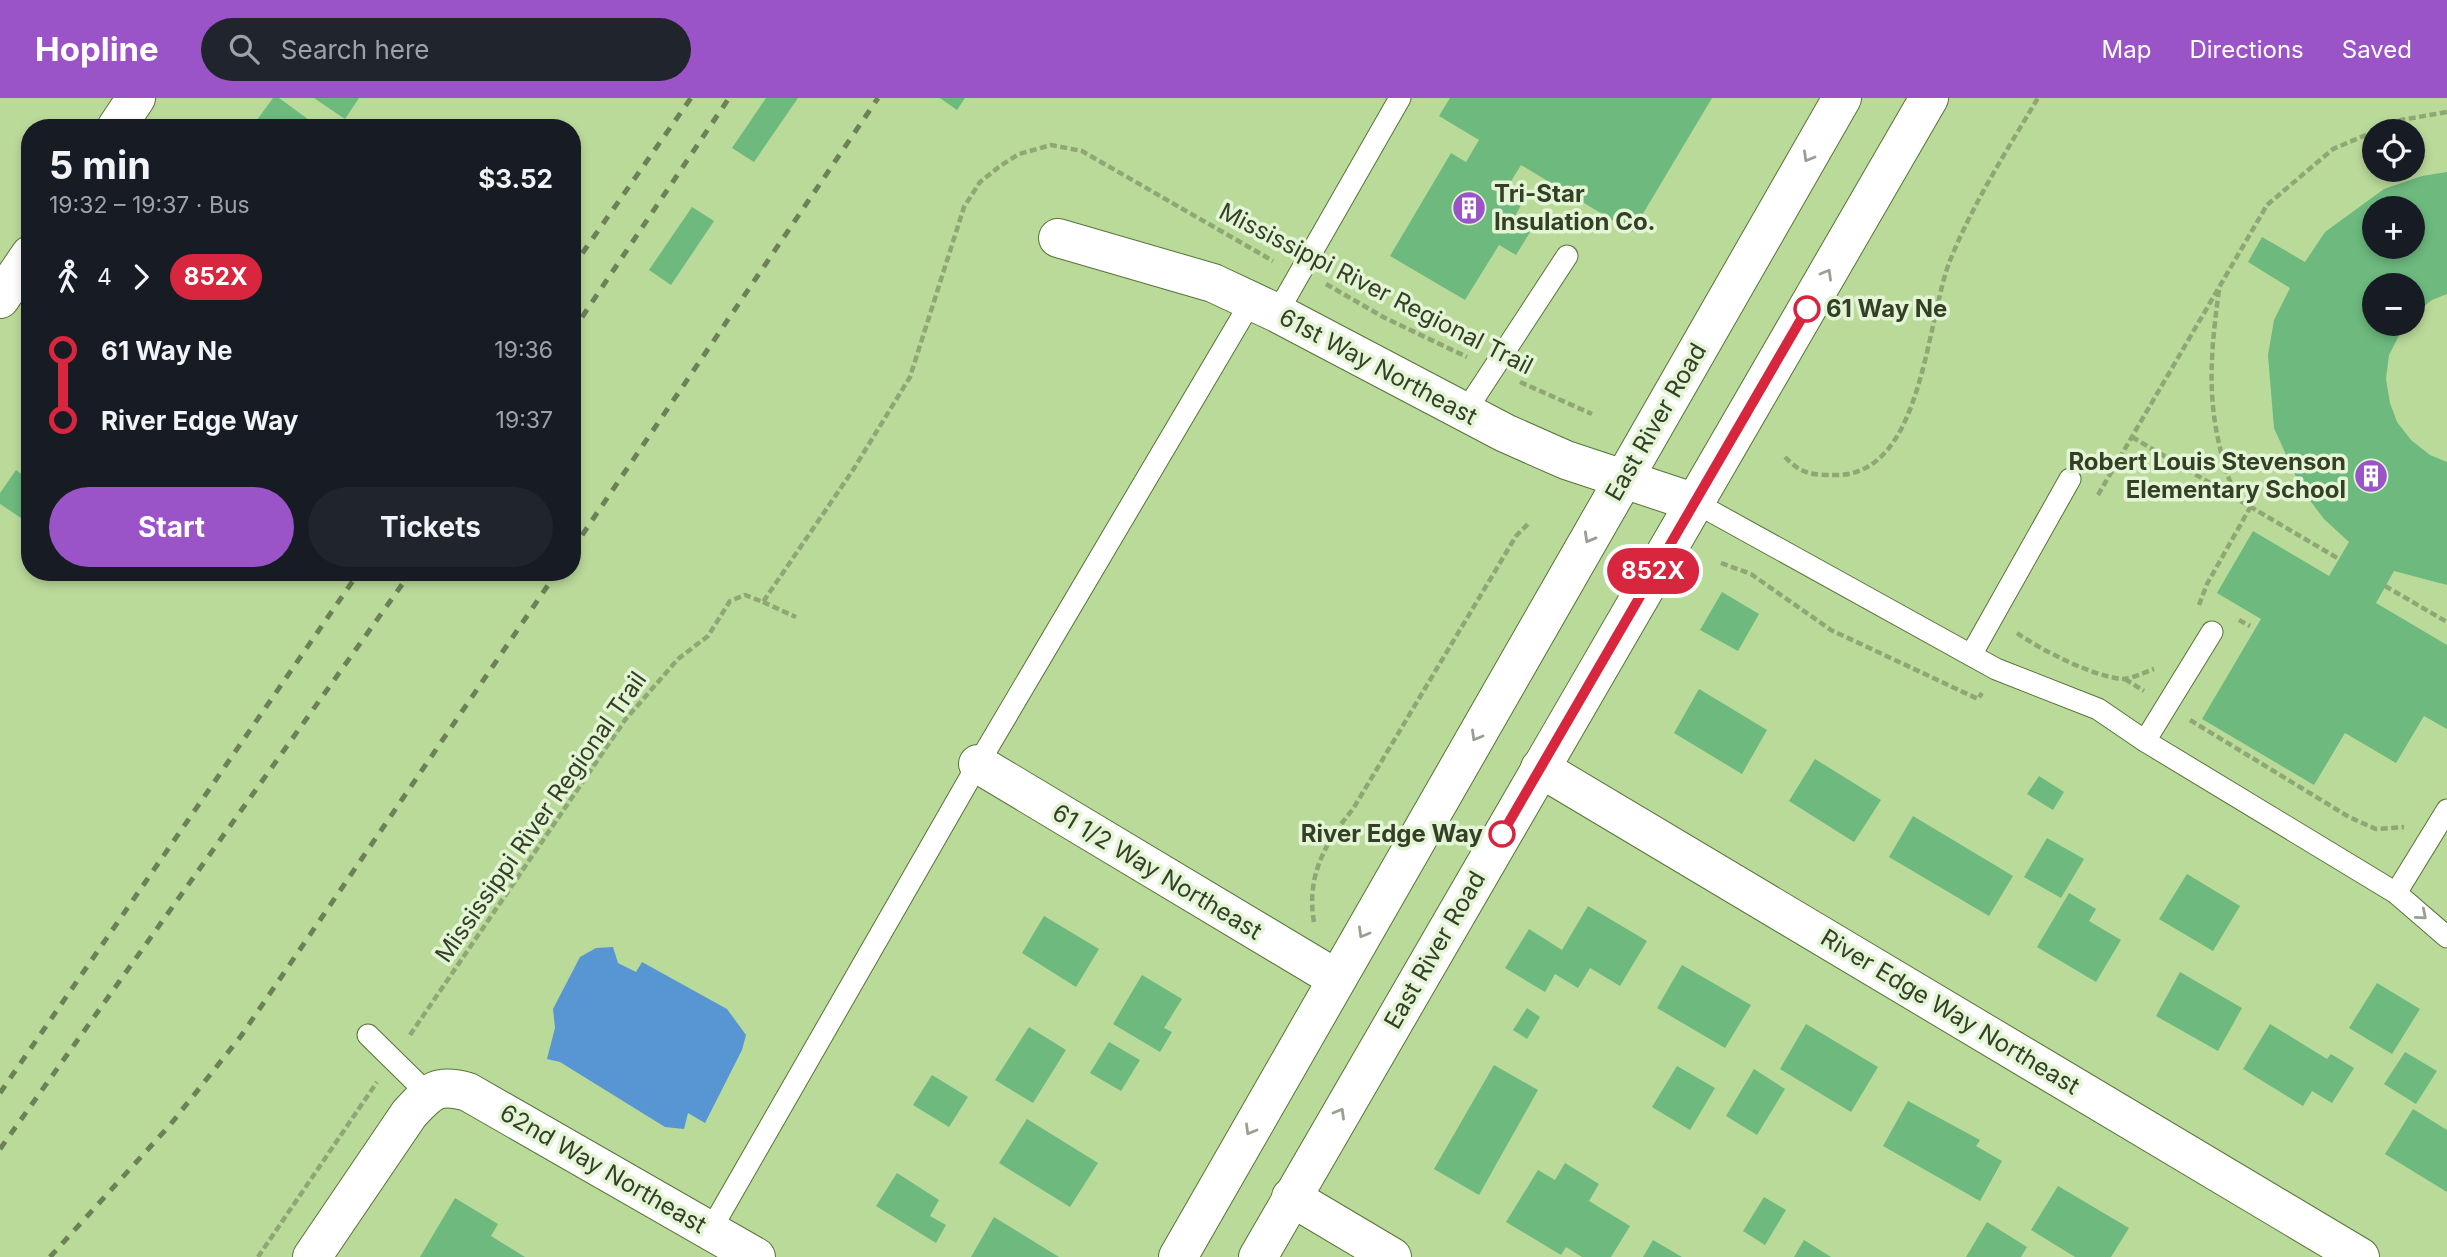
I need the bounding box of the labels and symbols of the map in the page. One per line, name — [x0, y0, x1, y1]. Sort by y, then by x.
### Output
one-way arrow — [1803, 150, 1816, 163]
place label: Tri-Star Insulation Co. — [1494, 179, 1656, 236]
building icon: Tri-Star Insulation Co. — [1450, 189, 1488, 227]
street label: Mississippi River Regional Trail — [1214, 197, 1538, 381]
one-way arrow — [1819, 269, 1832, 281]
place label: 61 Way Ne — [1826, 294, 1947, 323]
marker: 61 Way Ne — [1794, 296, 1820, 322]
street label: 61st Way Northeast — [1274, 302, 1482, 431]
street label: East River Road — [1599, 338, 1712, 506]
place label: Robert Louis Stevenson Elementary School — [2068, 447, 2346, 504]
building icon: Robert Louis Stevenson Elementary School — [2352, 457, 2390, 495]
one-way arrow — [1584, 531, 1597, 543]
line badge: 852X — [1604, 548, 1702, 594]
street label: Mississippi River Regional Trail — [429, 666, 652, 968]
one-way arrow — [1471, 728, 1484, 741]
street label: 61 1/2 Way Northeast — [1047, 798, 1267, 946]
place label: River Edge Way — [1301, 819, 1484, 848]
marker: River Edge Way — [1489, 821, 1515, 847]
street label: East River Road — [1378, 866, 1491, 1034]
one-way arrow — [2413, 907, 2426, 919]
street label: River Edge Way Northeast — [1816, 923, 2085, 1100]
one-way arrow — [1359, 925, 1372, 938]
street label: 62nd Way Northeast — [495, 1098, 712, 1239]
one-way arrow — [1332, 1107, 1345, 1120]
one-way arrow — [1246, 1123, 1259, 1136]

